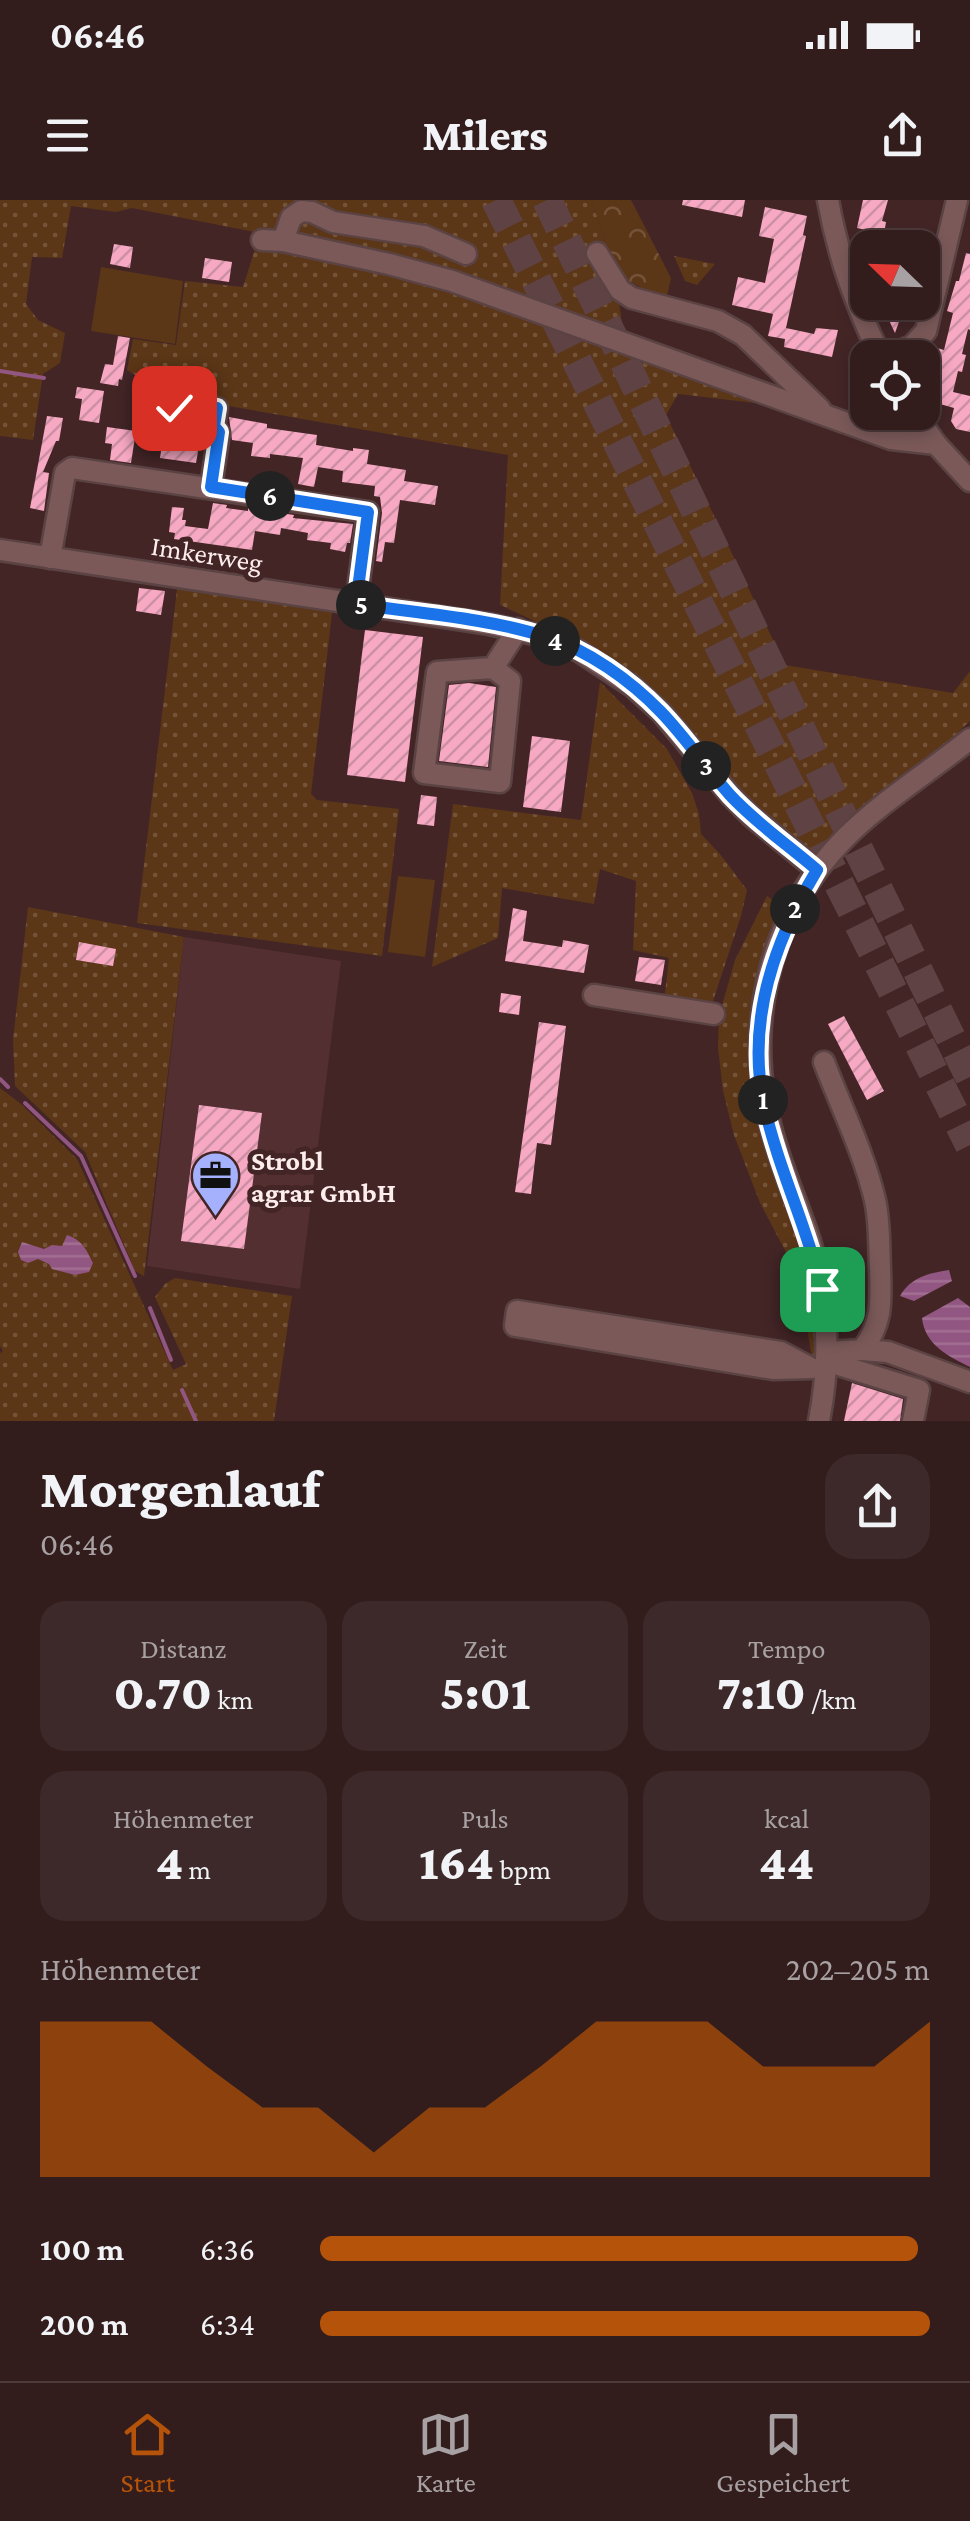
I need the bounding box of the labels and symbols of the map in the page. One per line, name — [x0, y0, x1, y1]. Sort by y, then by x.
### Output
north arrow — [850, 230, 940, 320]
pin — [132, 366, 217, 451]
pin: 6 — [245, 471, 295, 521]
street label: Imkerweg — [149, 530, 266, 578]
pin: 5 — [336, 580, 386, 630]
pin: 4 — [530, 616, 580, 666]
pin: 3 — [681, 741, 731, 791]
pin: 2 — [770, 884, 820, 934]
pin: 1 — [738, 1075, 788, 1125]
place label: Strobl agrar GmbH — [251, 1145, 396, 1208]
office icon: Strobl agrar GmbH — [190, 1150, 242, 1218]
pin — [780, 1247, 865, 1332]

